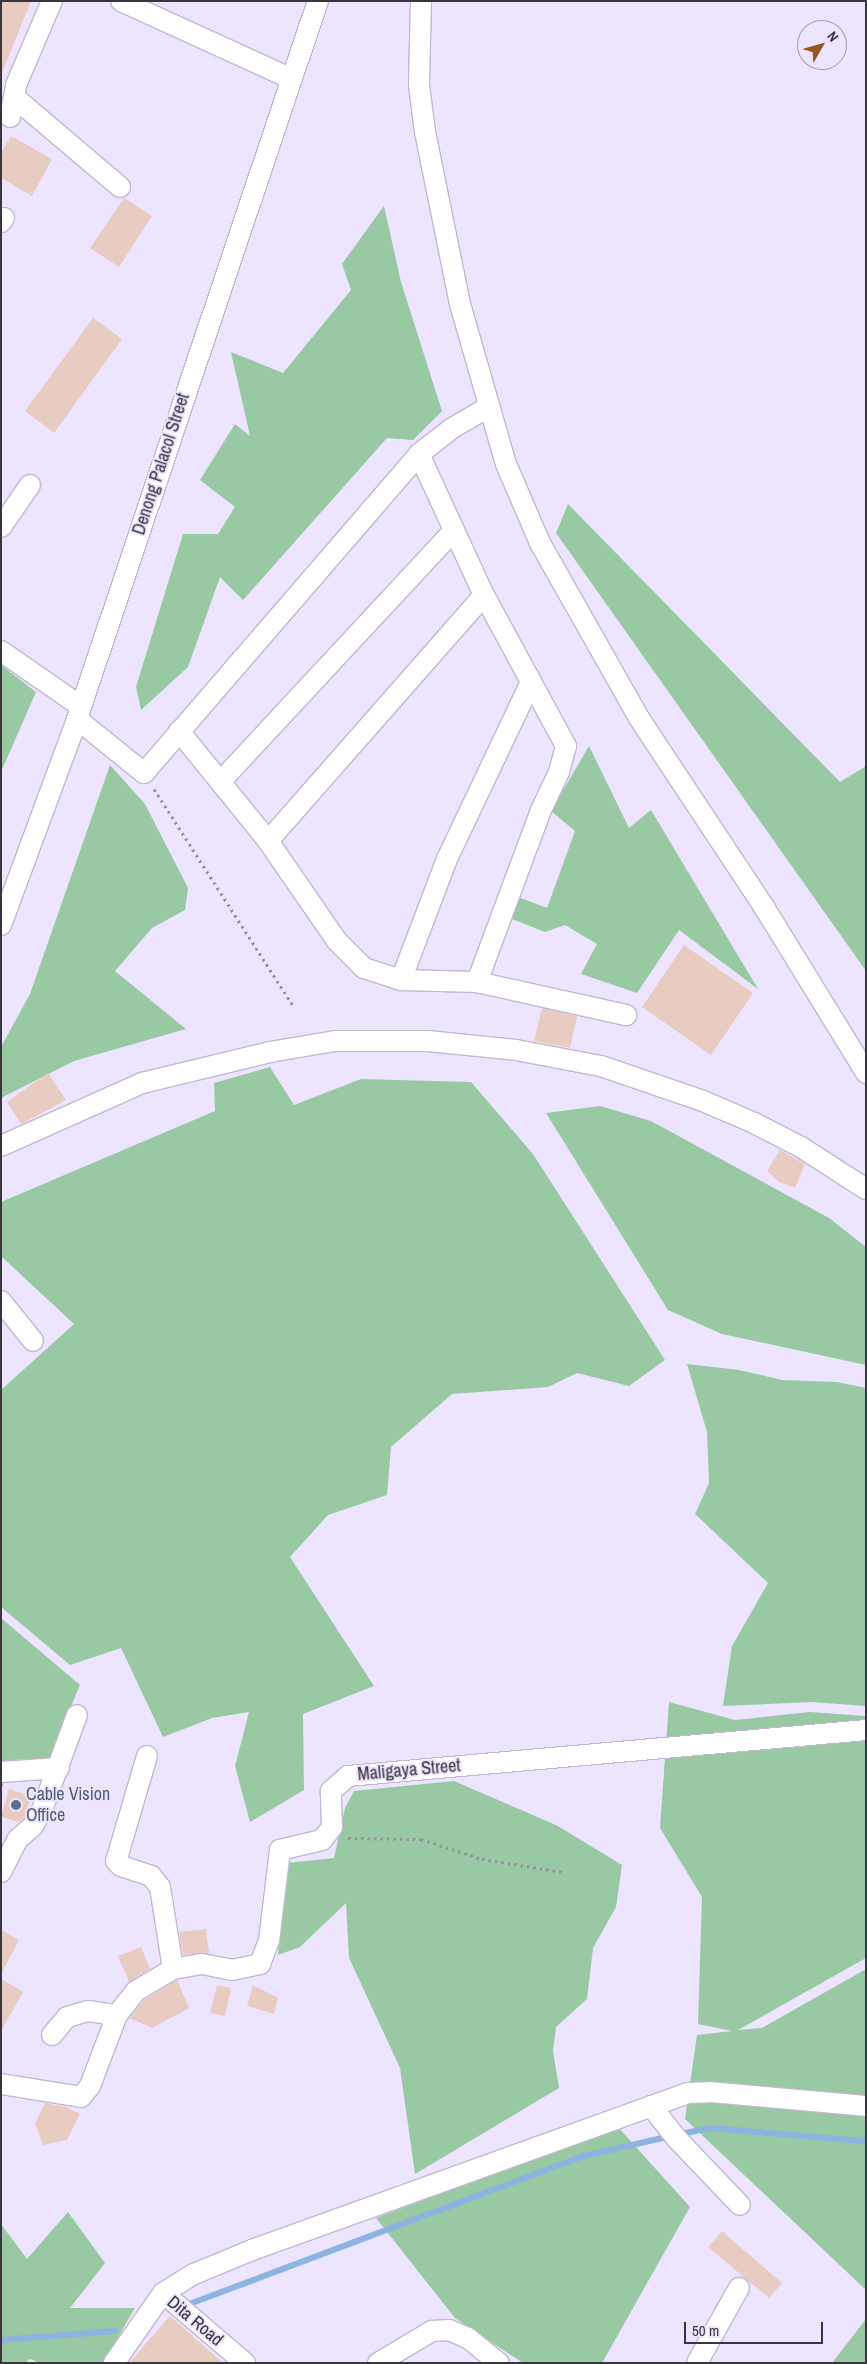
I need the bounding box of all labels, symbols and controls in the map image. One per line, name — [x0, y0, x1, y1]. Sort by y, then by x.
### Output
north arrow — [797, 20, 847, 70]
text: N — [823, 28, 843, 45]
street label: Denong Palacol Street — [128, 390, 194, 538]
street label: Maligaya Street — [357, 1755, 461, 1785]
place label: Cable Vision Office — [26, 1784, 110, 1826]
marker: Cable Vision Office — [10, 1799, 22, 1811]
street label: Dita Road — [163, 2291, 227, 2351]
scale bar — [687, 2312, 826, 2344]
text: 50 m — [692, 2320, 719, 2341]

